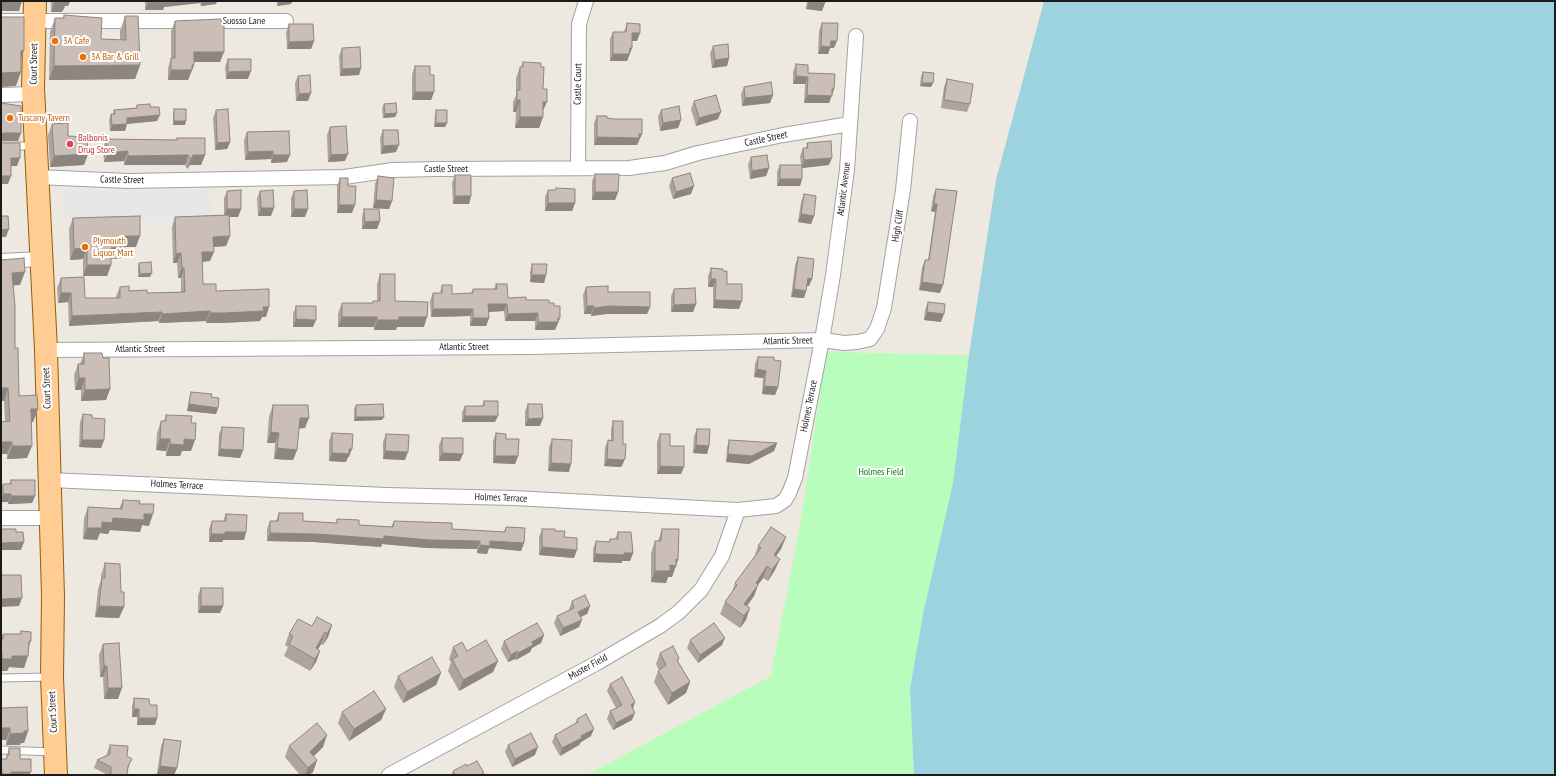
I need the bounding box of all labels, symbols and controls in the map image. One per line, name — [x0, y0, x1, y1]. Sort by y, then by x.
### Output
street label: Suosso Lane — [223, 15, 265, 27]
place label: 3A Cafe — [63, 35, 89, 47]
marker: 3A Cafe — [50, 36, 60, 46]
street label: Court Street — [28, 43, 40, 85]
place label: 3A Bar & Grill — [91, 51, 139, 63]
marker: 3A Bar & Grill — [78, 52, 88, 62]
street label: Castle Court — [572, 63, 584, 105]
place label: Tuscany Tavern — [18, 112, 70, 124]
marker: Tuscany Tavern — [5, 113, 15, 123]
street label: Castle Street — [743, 129, 789, 149]
place label: Balbonis Drug Store — [78, 132, 115, 156]
marker: Balbonis Drug Store — [65, 139, 75, 149]
street label: Atlantic Avenue — [835, 161, 853, 217]
street label: Castle Street — [424, 163, 468, 175]
street label: Castle Street — [100, 174, 144, 186]
street label: High Cliff — [890, 209, 906, 243]
place label: Plymouth Liquor Mart — [93, 235, 133, 258]
marker: Plymouth Liquor Mart — [80, 242, 90, 252]
street label: Atlantic Street — [763, 335, 813, 347]
street label: Atlantic Street — [439, 341, 489, 353]
street label: Atlantic Street — [115, 343, 165, 355]
street label: Court Street — [40, 367, 54, 409]
street label: Holmes Terrace — [798, 379, 820, 433]
park label: Holmes Field — [858, 466, 904, 478]
street label: Holmes Terrace — [150, 478, 204, 492]
street label: Holmes Terrace — [474, 491, 528, 505]
street label: Muster Field — [566, 651, 610, 683]
street label: Court Street — [46, 691, 60, 733]

